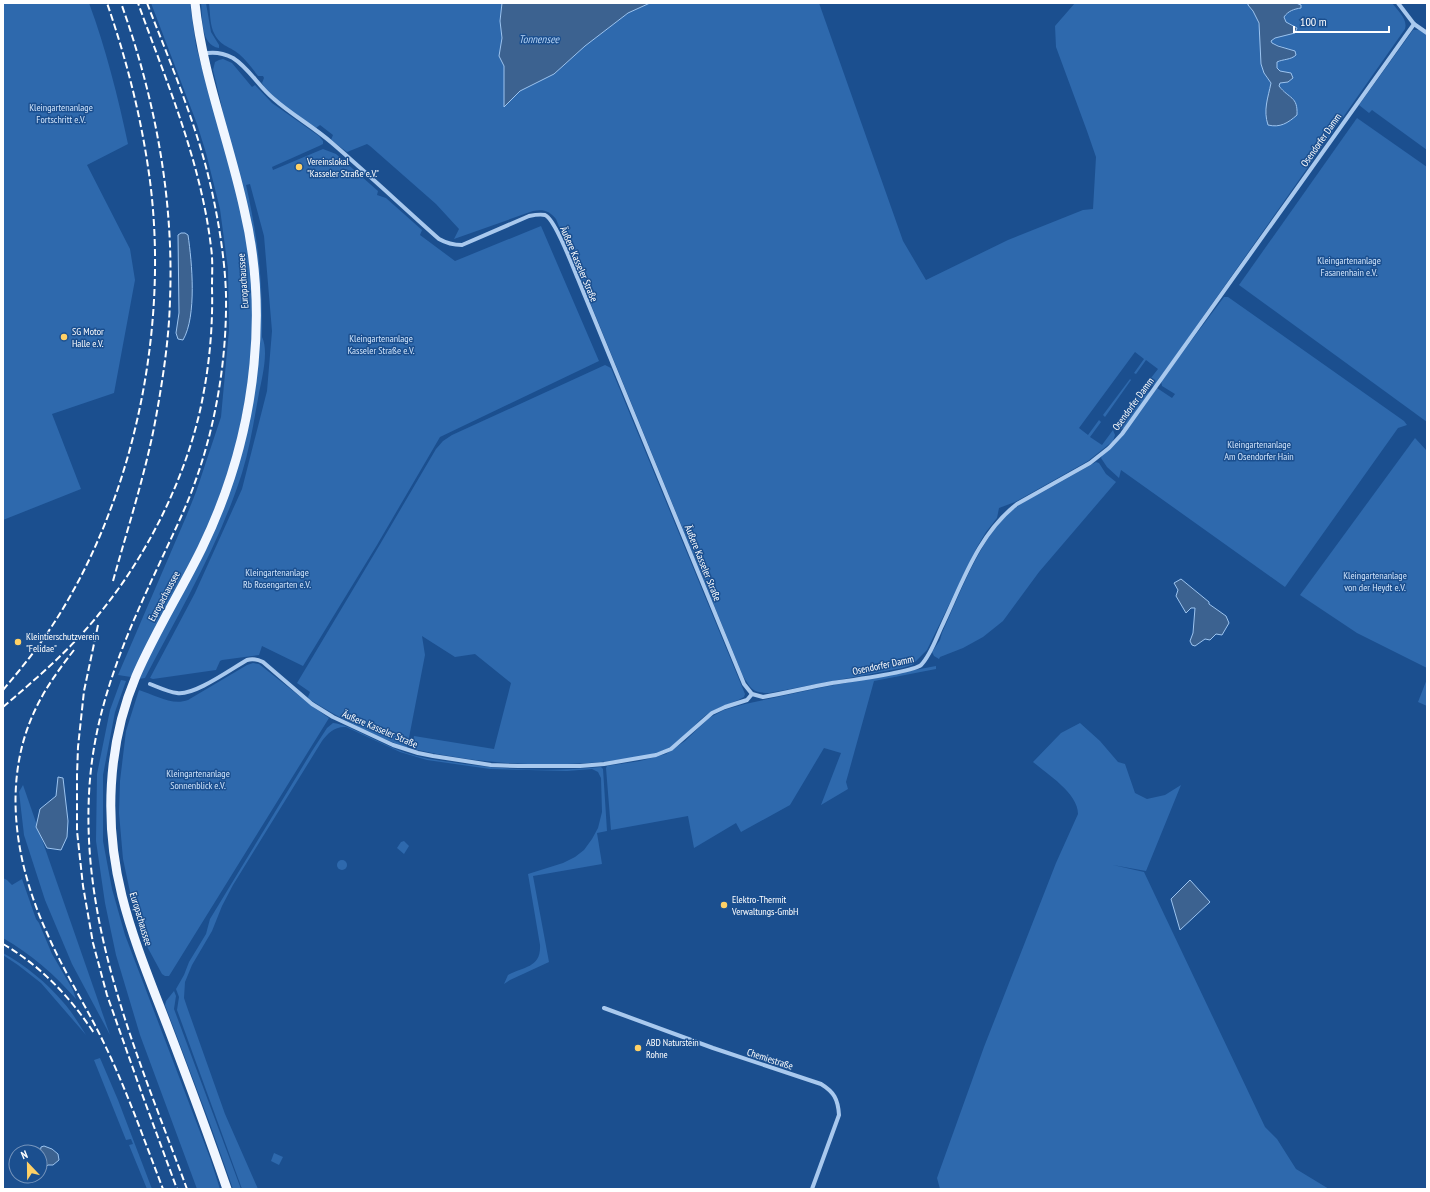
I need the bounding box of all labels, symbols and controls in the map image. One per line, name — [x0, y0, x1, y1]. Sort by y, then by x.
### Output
scale bar — [1294, 8, 1389, 34]
text: 100 m — [1300, 14, 1327, 29]
water label: Tonnensee — [519, 32, 561, 46]
park label: Kleingartenanlage Fortschritt e.V. — [29, 101, 93, 126]
street label: Osendorfer Damm — [1298, 111, 1344, 169]
place label: Vereinslokal "Kasseler Straße e.V." — [306, 155, 379, 180]
marker: Vereinslokal "Kasseler Straße e.V." — [294, 162, 304, 172]
street label: Äußere Kasseler Straße — [557, 224, 601, 304]
street label: Europachaussee — [235, 253, 251, 309]
park label: Kleingartenanlage Fasanenhain e.V. — [1317, 254, 1381, 279]
place label: SG Motor Halle e.V. — [72, 325, 104, 350]
marker: SG Motor Halle e.V. — [59, 332, 69, 342]
park label: Kleingartenanlage Kasseler Straße e.V. — [347, 332, 415, 357]
street label: Osendorfer Damm — [1109, 375, 1157, 433]
park label: Kleingartenanlage Am Osendorfer Hain — [1224, 438, 1294, 463]
street label: Äußere Kasseler Straße — [682, 523, 724, 603]
park label: Kleingartenanlage Rb Rosengarten e.V. — [243, 566, 311, 591]
street label: Europachaussee — [145, 569, 183, 623]
park label: Kleingartenanlage von der Heydt e.V. — [1343, 569, 1407, 594]
place label: Kleintierschutzverein "Felidae" — [26, 630, 99, 655]
marker: Kleintierschutzverein "Felidae" — [13, 637, 23, 647]
street label: Osendorfer Damm — [851, 652, 915, 678]
street label: Äußere Kasseler Straße — [340, 707, 420, 751]
park label: Kleingartenanlage Sonnenblick e.V. — [166, 767, 230, 792]
street label: Europachaussee — [127, 891, 155, 947]
place label: Elektro-Thermit Verwaltungs-GmbH — [731, 893, 798, 918]
marker: Elektro-Thermit Verwaltungs-GmbH — [719, 900, 729, 910]
place label: ABD Naturstein Rohne — [646, 1036, 699, 1061]
marker: ABD Naturstein Rohne — [633, 1043, 643, 1053]
street label: Chemiestraße — [745, 1045, 795, 1073]
north arrow — [8, 1144, 48, 1184]
text: N — [19, 1147, 30, 1162]

